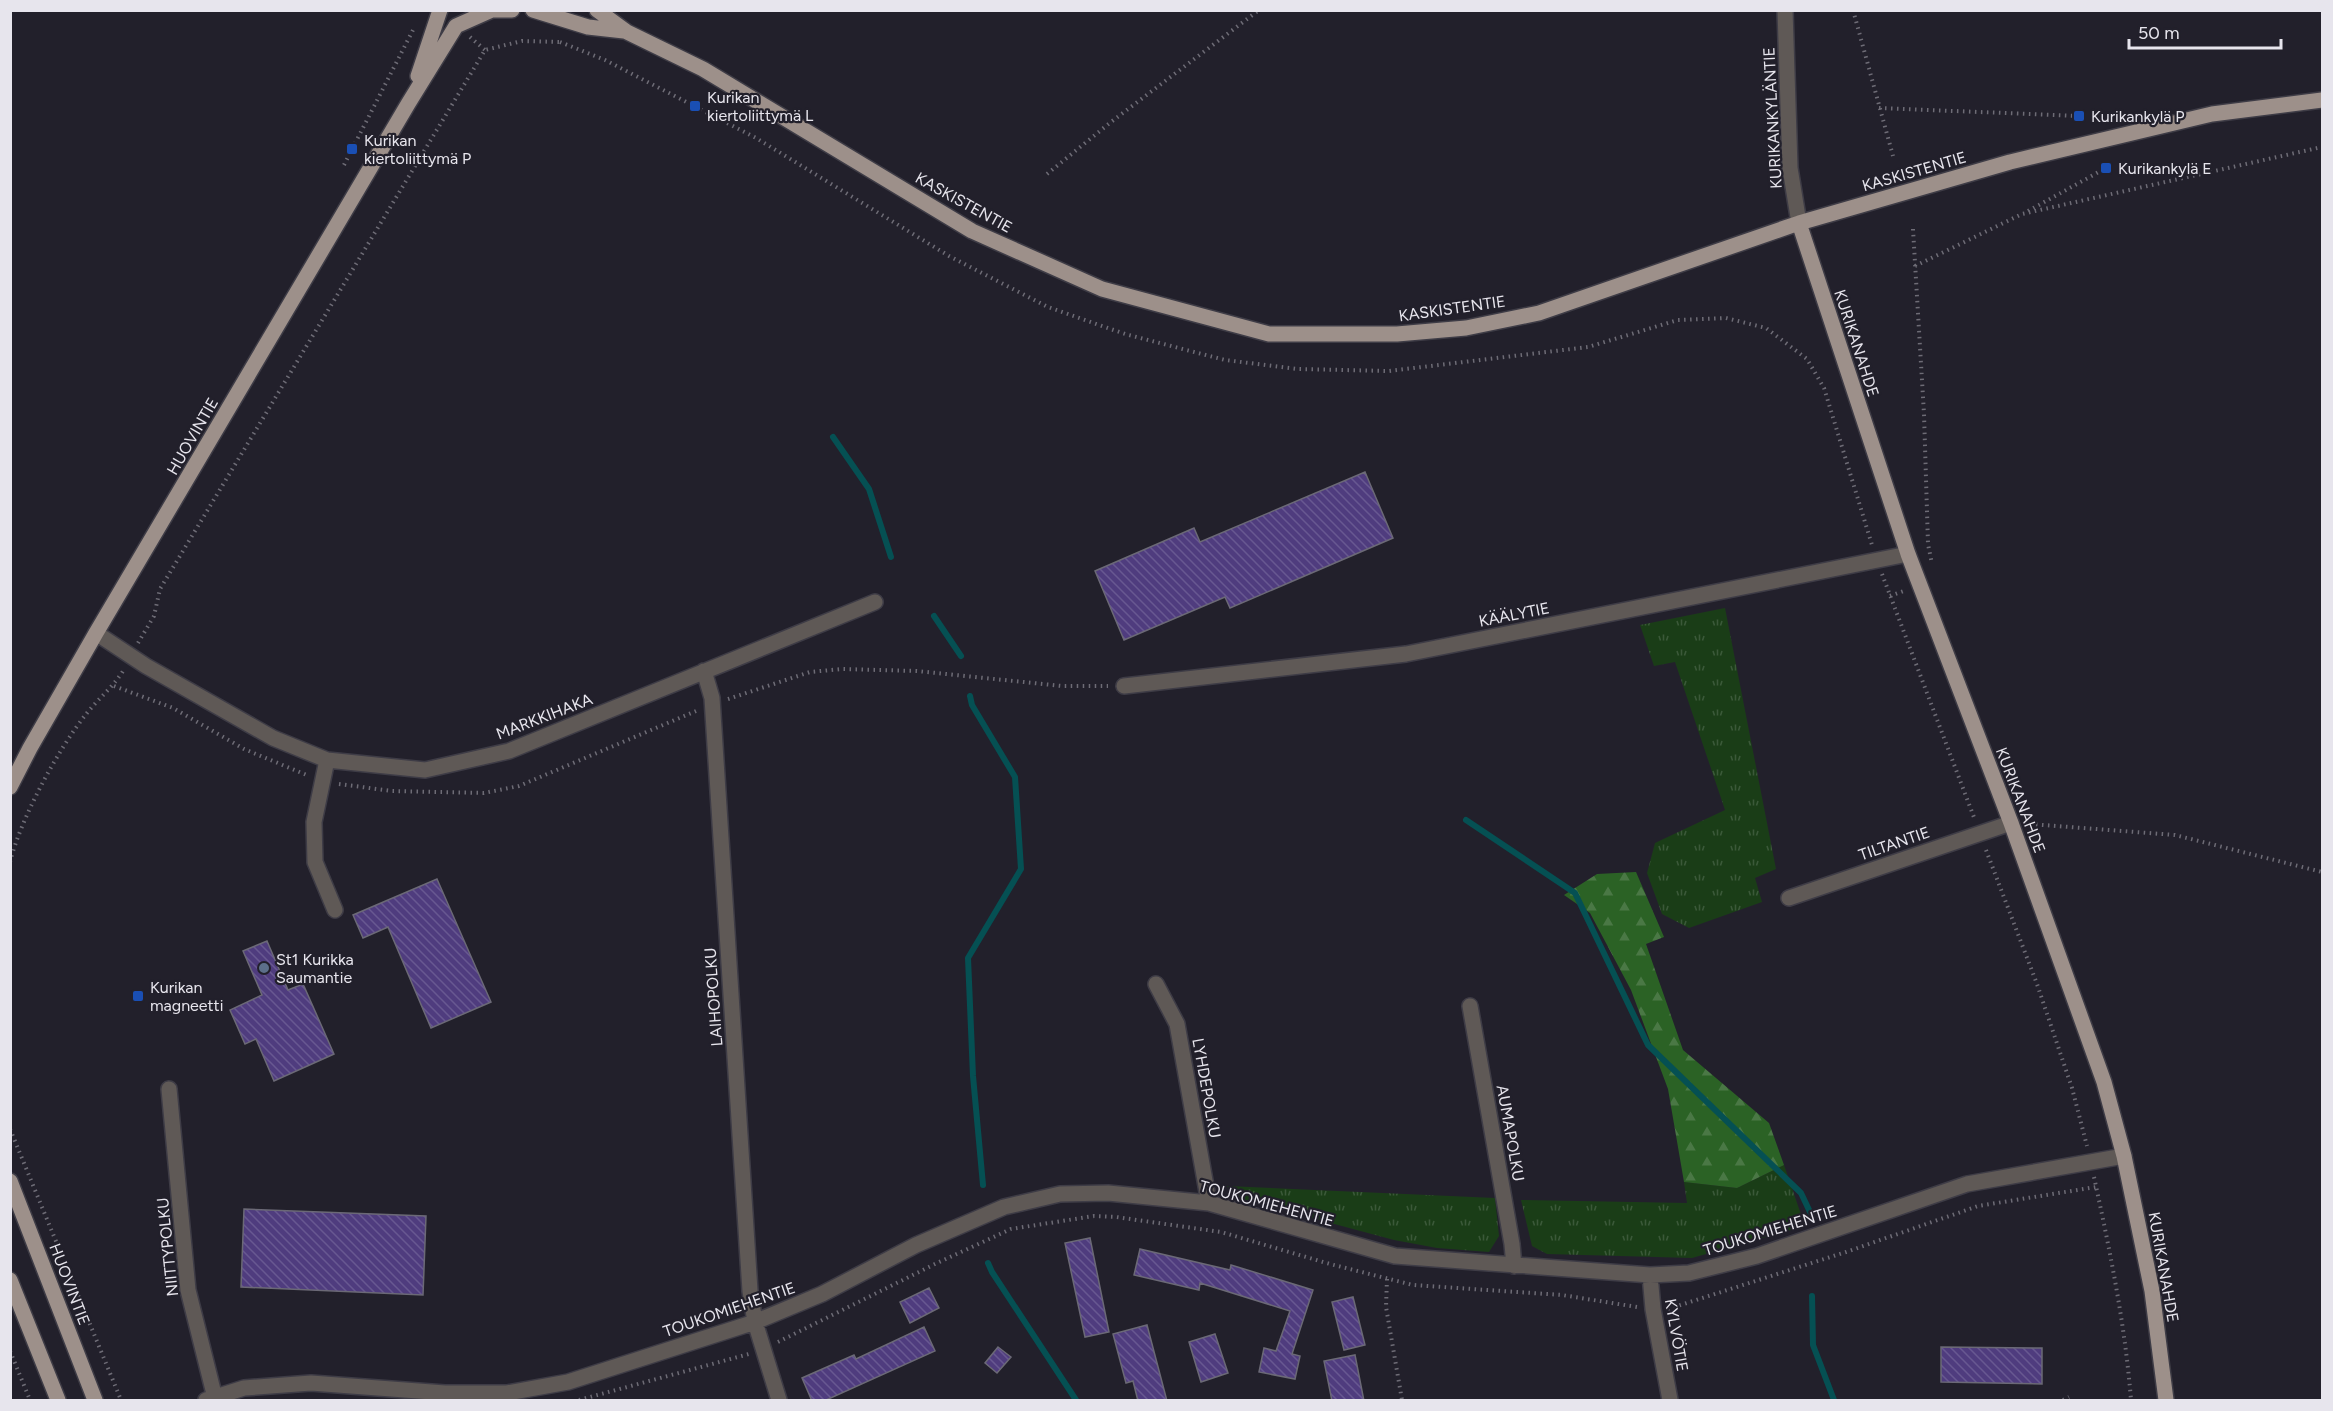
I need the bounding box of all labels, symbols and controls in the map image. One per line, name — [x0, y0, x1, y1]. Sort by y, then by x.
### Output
scale bar — [2129, 12, 2280, 50]
text: 50 m — [2138, 22, 2180, 44]
street label: KURIKANKYLÄNTIE — [1759, 47, 1786, 189]
place label: Kurikan kiertoliittymä L — [707, 88, 814, 125]
marker: Kurikan kiertoliittymä L — [688, 99, 702, 113]
place label: Kurikankylä P — [2091, 107, 2185, 126]
marker: Kurikankylä P — [2072, 109, 2086, 123]
place label: Kurikan kiertoliittymä P — [364, 131, 471, 168]
marker: Kurikan kiertoliittymä P — [345, 142, 359, 156]
street label: KASKISTENTIE — [1860, 148, 1969, 195]
place label: Kurikankylä E — [2118, 159, 2212, 178]
marker: Kurikankylä E — [2099, 161, 2113, 175]
street label: KASKISTENTIE — [912, 168, 1015, 237]
street label: KURIKANAHDE — [1830, 287, 1883, 399]
street label: KASKISTENTIE — [1397, 292, 1507, 325]
street label: HUOVINTIE — [163, 394, 222, 478]
street label: KÄÄLYTIE — [1477, 598, 1551, 631]
street label: MARKKIHAKA — [493, 689, 595, 744]
street label: KURIKANAHDE — [1992, 745, 2049, 856]
street label: TILTANTIE — [1856, 822, 1932, 864]
street label: LAIHOPOLKU — [701, 947, 726, 1047]
place label: St1 Kurikka Saumantie — [276, 950, 354, 987]
marker: St1 Kurikka Saumantie — [257, 961, 271, 975]
place label: Kurikan magneetti — [150, 978, 223, 1015]
marker: Kurikan magneetti — [131, 989, 145, 1003]
street label: LYHDEPOLKU — [1188, 1037, 1225, 1140]
street label: AUMAPOLKU — [1493, 1083, 1528, 1183]
street label: TOUKOMIEHENTIE — [1197, 1176, 1336, 1231]
street label: NIITTYPOLKU — [153, 1196, 182, 1297]
street label: TOUKOMIEHENTIE — [1701, 1201, 1839, 1260]
street label: KURIKANAHDE — [2144, 1210, 2183, 1324]
street label: HUOVINTIE — [45, 1241, 94, 1328]
street label: TOUKOMIEHENTIE — [661, 1278, 798, 1341]
street label: KYLVÖTIE — [1661, 1297, 1692, 1373]

